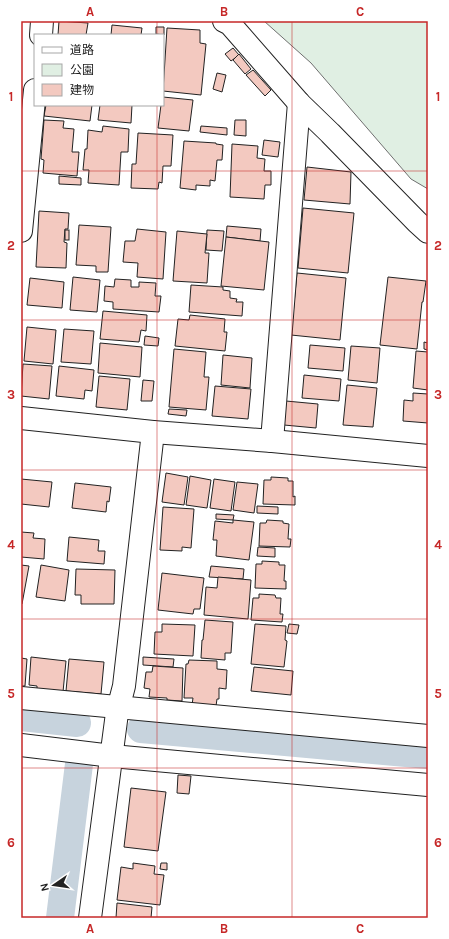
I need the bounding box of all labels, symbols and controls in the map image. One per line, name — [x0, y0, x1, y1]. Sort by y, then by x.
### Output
text: A — [86, 4, 94, 19]
text: B — [220, 4, 228, 19]
text: C — [356, 4, 364, 19]
legend — [34, 34, 164, 106]
text: 道路 — [70, 43, 94, 57]
text: 公園 — [70, 63, 94, 77]
text: 建物 — [70, 83, 94, 97]
text: 1 — [9, 89, 13, 104]
text: 1 — [436, 89, 440, 104]
text: 2 — [7, 238, 15, 253]
text: 2 — [434, 238, 442, 253]
text: 3 — [7, 387, 15, 402]
text: 3 — [434, 387, 442, 402]
text: 4 — [7, 537, 15, 552]
text: 4 — [434, 537, 442, 552]
text: 5 — [7, 686, 15, 701]
text: 5 — [434, 686, 442, 701]
text: 6 — [7, 835, 15, 850]
text: 6 — [434, 835, 442, 850]
north arrow — [34, 865, 74, 905]
text: N — [38, 882, 52, 892]
text: A — [86, 921, 94, 936]
text: B — [220, 921, 228, 936]
text: C — [356, 921, 364, 936]

